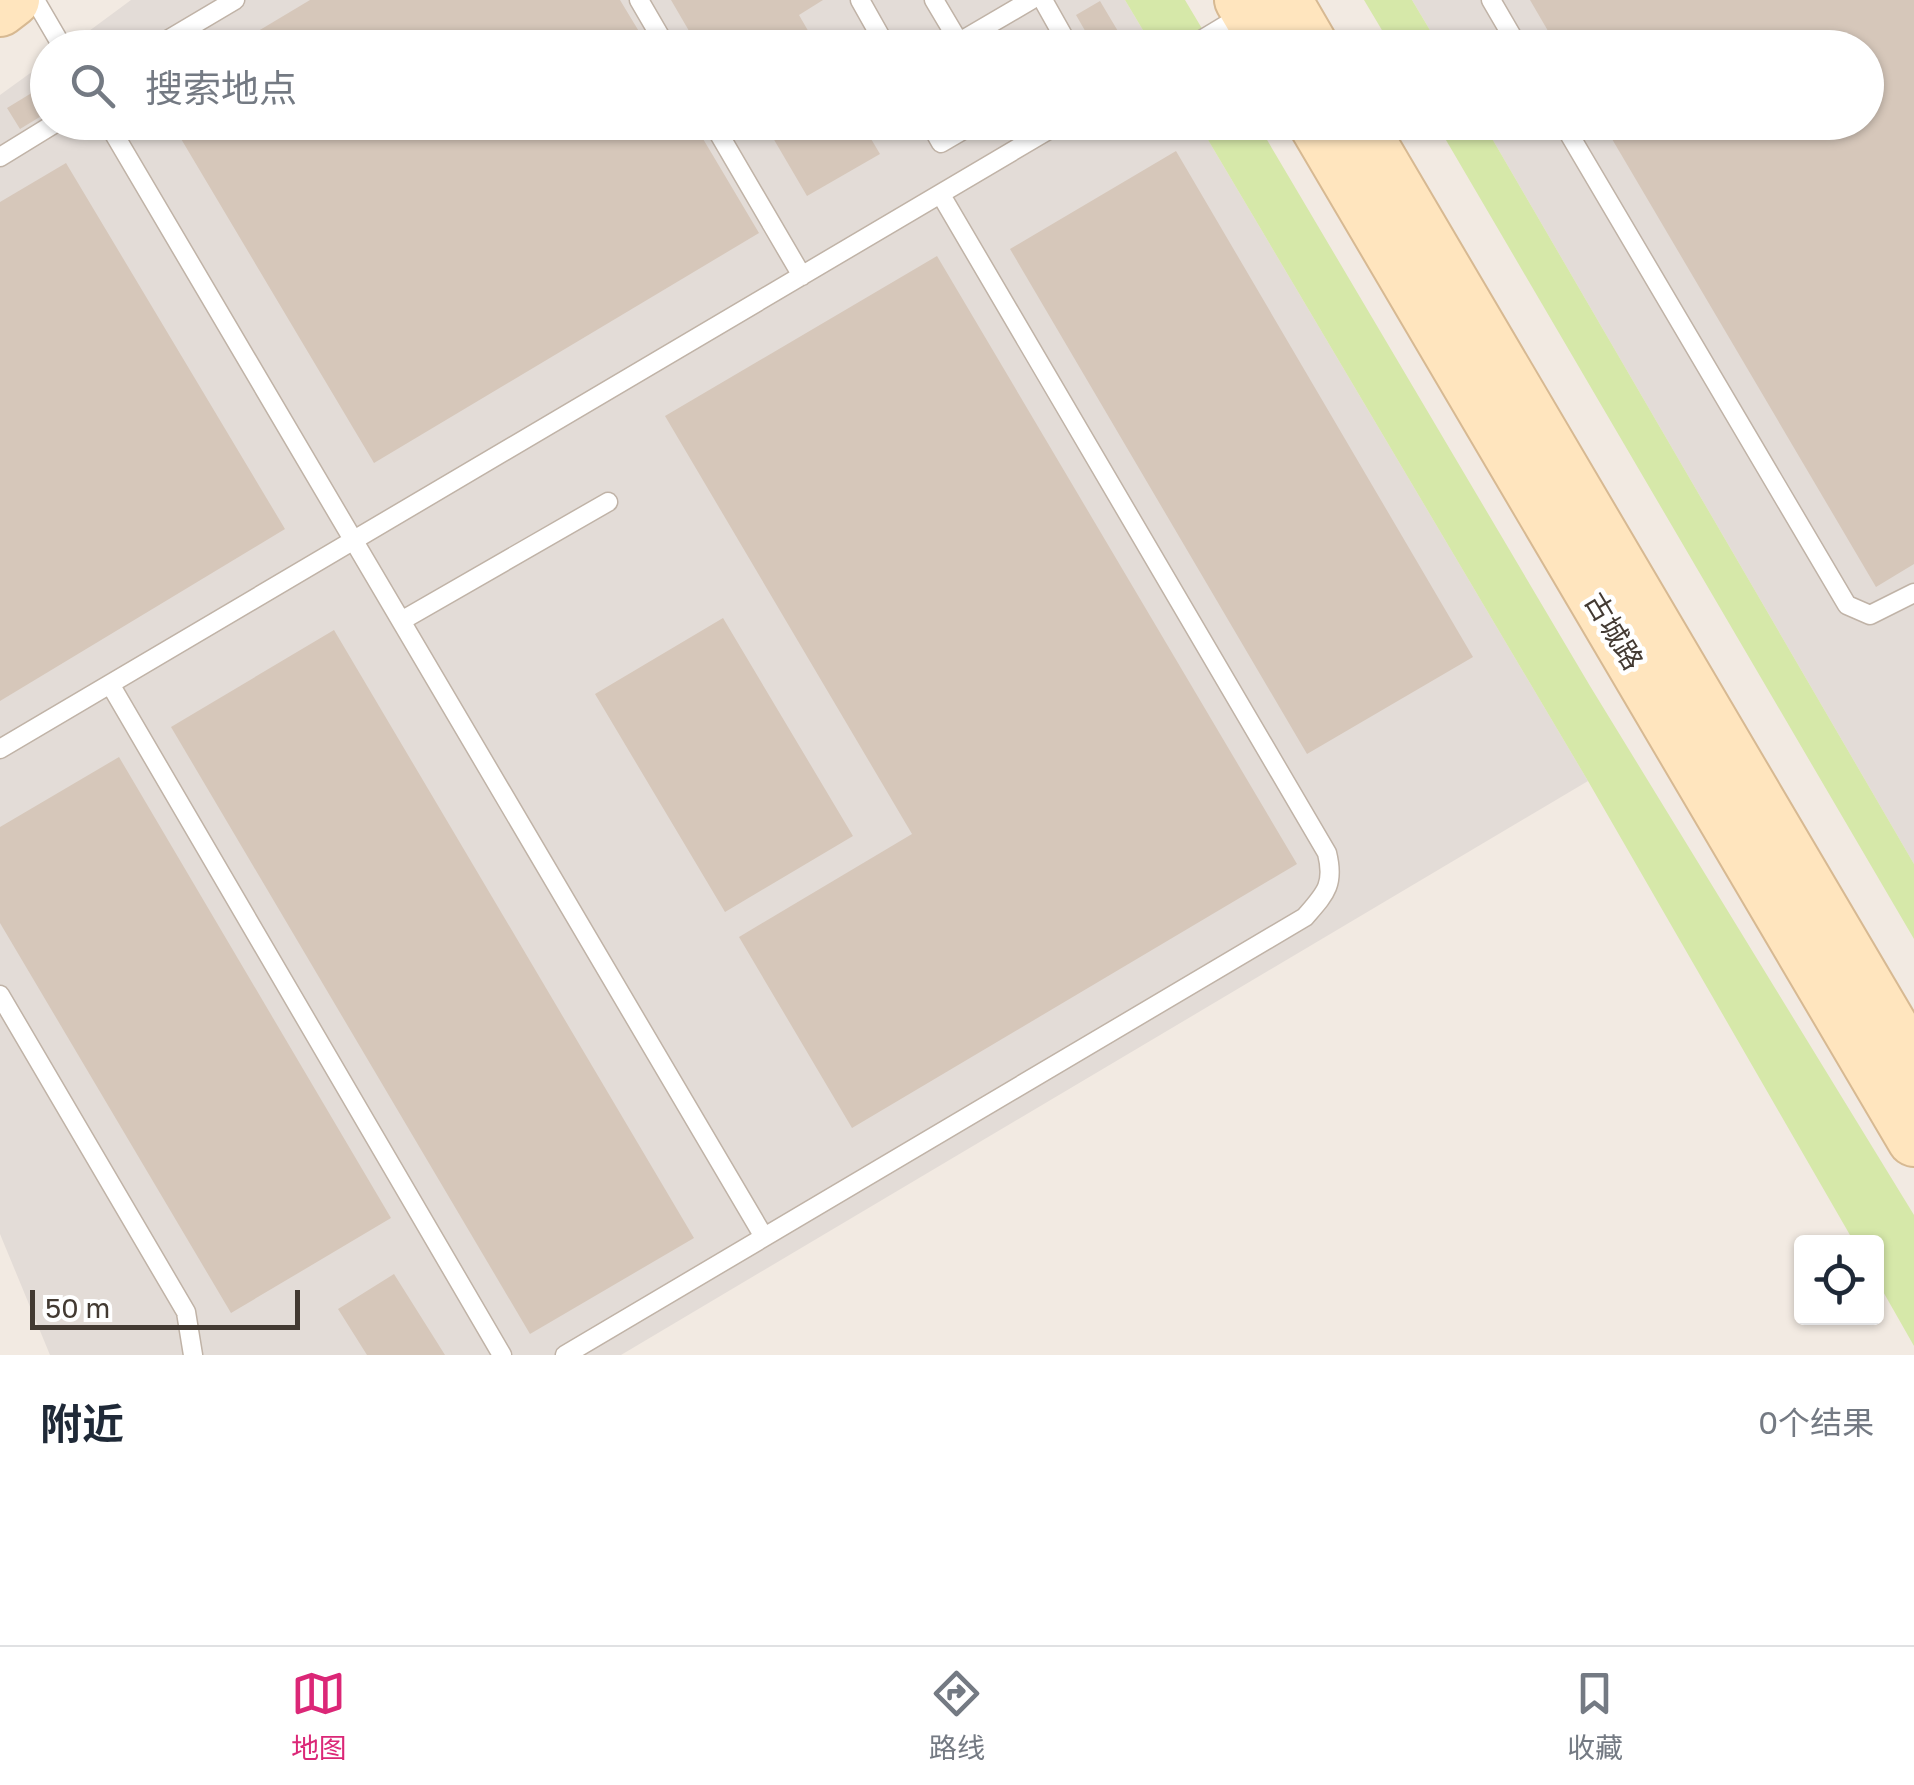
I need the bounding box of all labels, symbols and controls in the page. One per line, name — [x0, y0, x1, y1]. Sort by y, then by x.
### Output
search box — [30, 30, 1884, 140]
icon: search — [65, 58, 120, 113]
text: 搜索地点 — [145, 65, 297, 110]
street label: 古城路 — [1579, 586, 1650, 675]
map controls — [1794, 1235, 1884, 1325]
button: locate — [1794, 1235, 1884, 1325]
scale bar — [30, 1285, 300, 1330]
text: 50 m — [45, 1291, 110, 1324]
text: 附近 — [40, 1398, 124, 1448]
text: 0个结果 — [1758, 1403, 1874, 1441]
tab: 地图 — [291, 1666, 347, 1766]
tab: 路线 — [929, 1666, 985, 1766]
tab: 收藏 — [1567, 1666, 1623, 1766]

